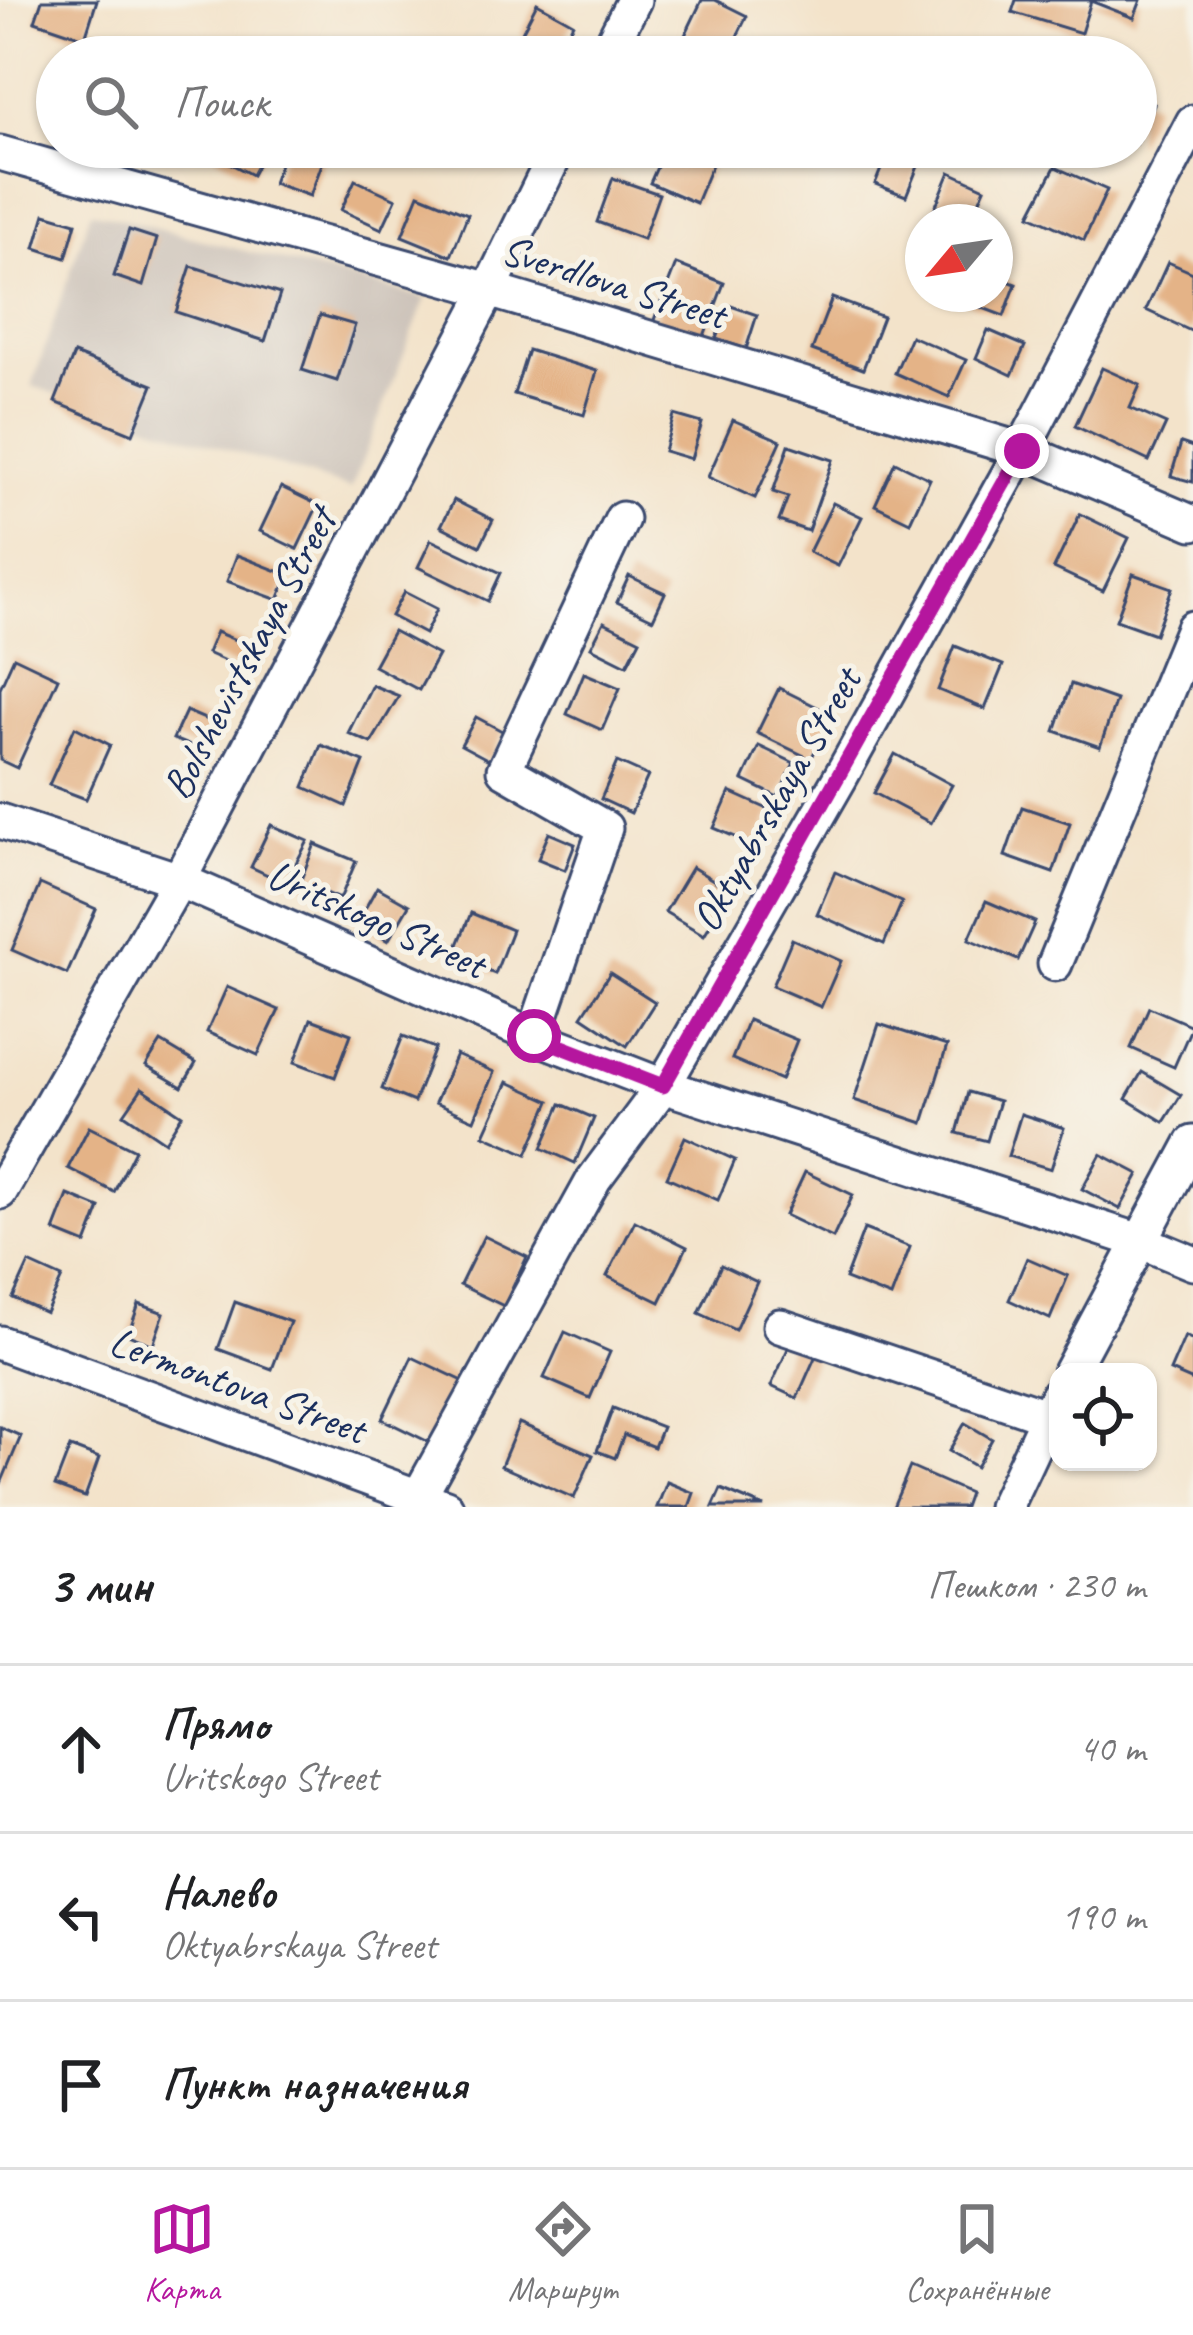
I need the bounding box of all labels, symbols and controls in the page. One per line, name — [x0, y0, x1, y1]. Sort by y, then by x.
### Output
search box — [36, 36, 1157, 168]
icon: search — [78, 69, 144, 135]
text: Поиск — [174, 74, 269, 131]
north arrow — [905, 204, 1013, 312]
street label: Sverdlova Street — [495, 223, 736, 343]
route end — [995, 424, 1049, 478]
street label: Bolshevistskaya Street — [150, 495, 351, 808]
street label: Oktyabrskaya Street — [680, 655, 875, 941]
street label: Uritskogo Street — [259, 848, 497, 993]
route start — [507, 1009, 561, 1063]
street label: Lermontova Street — [103, 1315, 376, 1458]
map controls — [1049, 1363, 1157, 1471]
button: locate — [1049, 1363, 1157, 1471]
text: 3 мин — [48, 1553, 152, 1617]
text: Пешком · 230 m — [927, 1561, 1145, 1610]
text: Прямо — [162, 1696, 269, 1753]
icon: ahead — [48, 1716, 114, 1782]
text: 40 m — [1079, 1724, 1145, 1773]
text: Uritskogo Street — [162, 1753, 378, 1802]
text: Налево — [162, 1864, 276, 1921]
icon: left — [48, 1884, 114, 1950]
text: 190 m — [1061, 1892, 1145, 1941]
text: Oktyabrskaya Street — [162, 1921, 436, 1970]
icon: arrive — [48, 2052, 114, 2118]
text: Пункт назначения — [162, 2056, 467, 2113]
tab: Карта — [144, 2196, 220, 2310]
tab: Маршрут — [508, 2196, 617, 2310]
tab: Сохранённые — [905, 2196, 1049, 2310]

